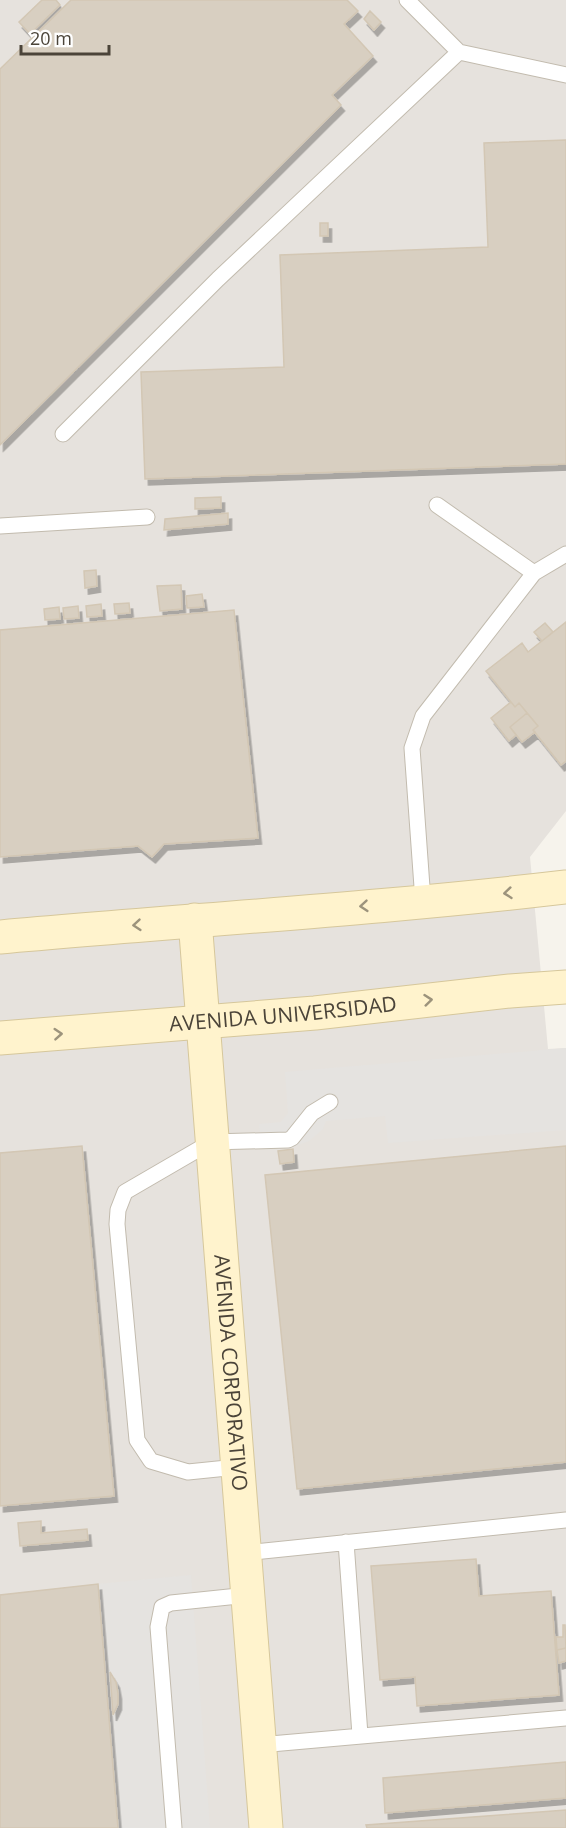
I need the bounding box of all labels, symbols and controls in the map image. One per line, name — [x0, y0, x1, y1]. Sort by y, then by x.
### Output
scale bar — [21, 18, 110, 56]
text: 20 m — [30, 26, 72, 50]
one-way arrow — [503, 887, 512, 899]
one-way arrow — [360, 899, 369, 912]
one-way arrow — [132, 918, 141, 931]
street label: AVENIDA UNIVERSIDAD — [168, 989, 398, 1038]
one-way arrow — [424, 994, 433, 1007]
one-way arrow — [54, 1027, 63, 1040]
street label: AVENIDA CORPORATIVO — [208, 1253, 255, 1492]

